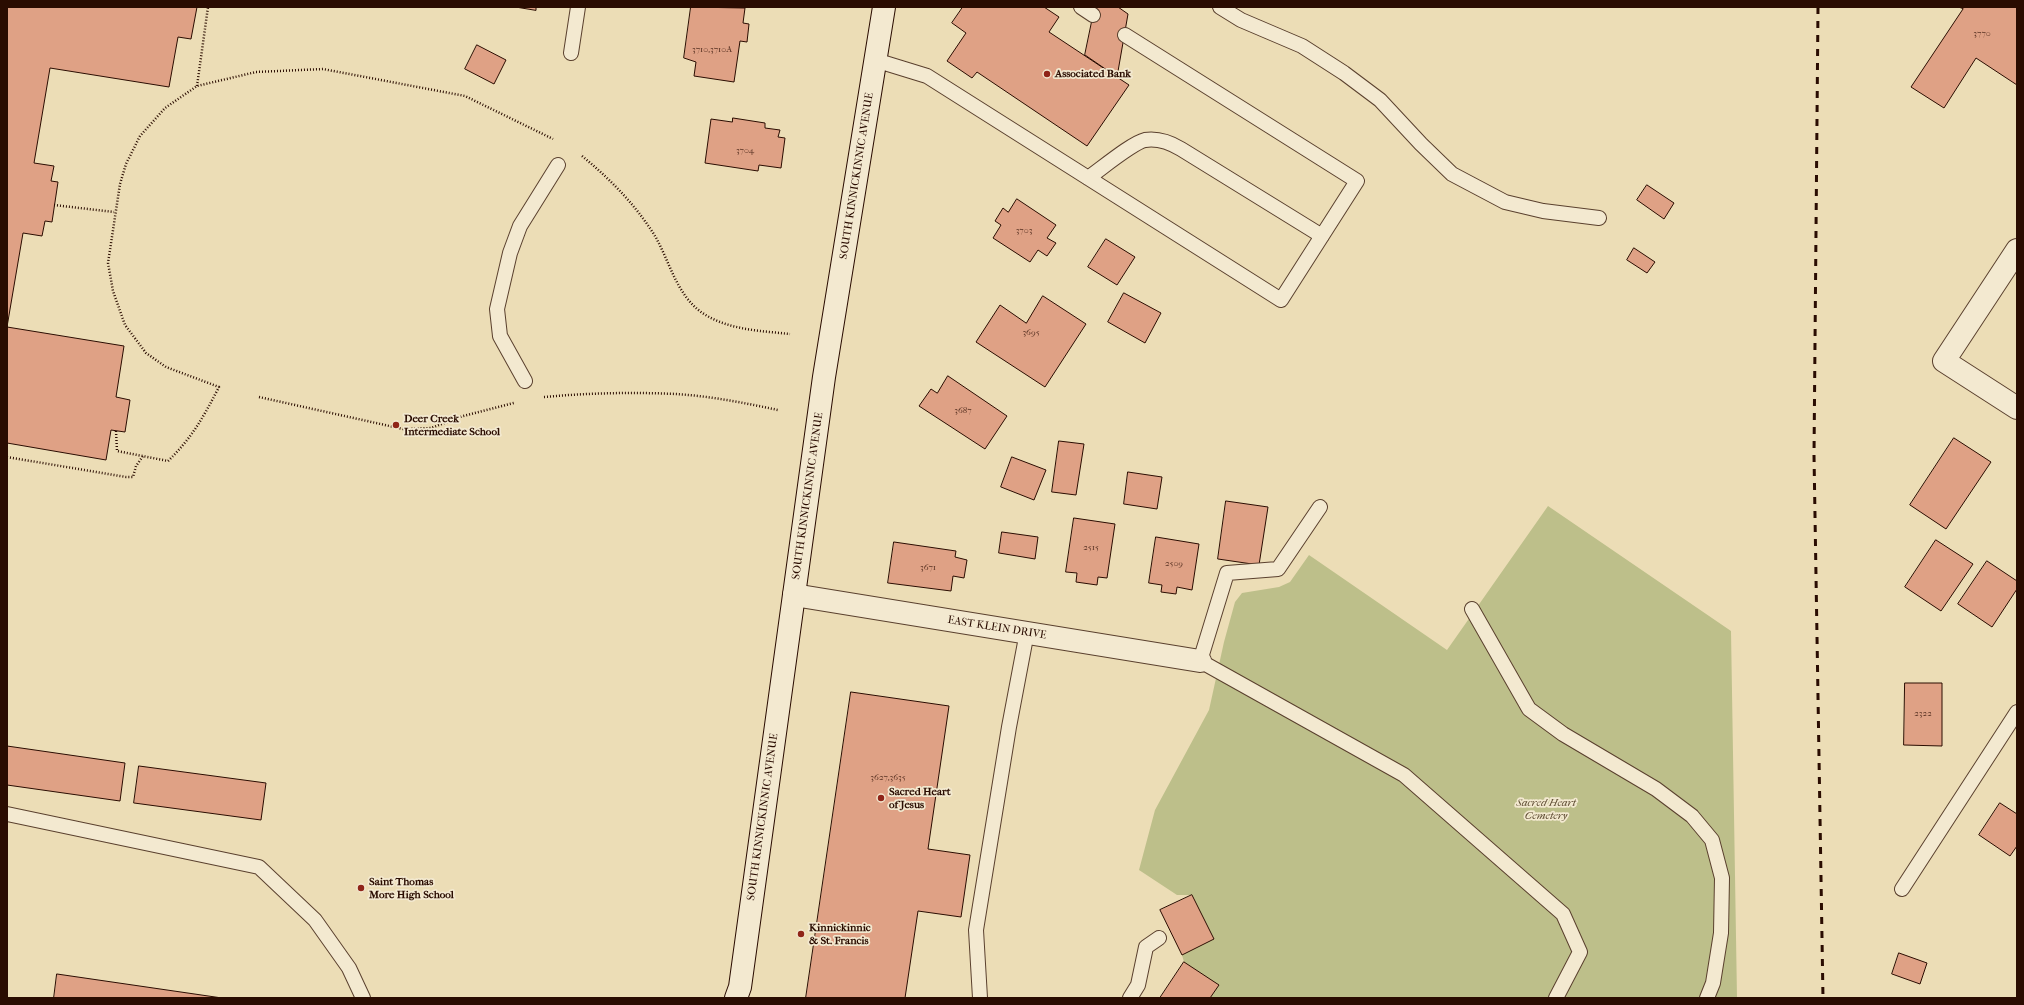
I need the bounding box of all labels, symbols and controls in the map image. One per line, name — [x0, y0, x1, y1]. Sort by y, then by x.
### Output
house number: 3770 — [1973, 29, 1991, 39]
house number: 3710,3710A — [692, 45, 732, 55]
place label: Associated Bank — [1055, 67, 1131, 81]
marker: Associated Bank — [1042, 69, 1052, 79]
street label: SOUTH KINNICKINNIC AVENUE — [837, 92, 877, 260]
house number: 3704 — [736, 146, 754, 156]
house number: 3703 — [1016, 226, 1032, 236]
house number: 3695 — [1022, 328, 1040, 338]
house number: 3687 — [954, 406, 972, 416]
place label: Deer Creek Intermediate School — [404, 412, 500, 438]
street label: SOUTH KINNICKINNIC AVENUE — [790, 412, 826, 580]
marker: Deer Creek Intermediate School — [391, 420, 401, 430]
house number: 2515 — [1083, 543, 1099, 553]
house number: 2509 — [1165, 559, 1183, 569]
house number: 3671 — [920, 563, 936, 573]
street label: EAST KLEIN DRIVE — [947, 614, 1047, 642]
house number: 2322 — [1914, 709, 1932, 719]
street label: SOUTH KINNICKINNIC AVENUE — [745, 733, 781, 901]
house number: 3627,3635 — [870, 773, 906, 783]
place label: Sacred Heart of Jesus — [889, 785, 951, 811]
marker: Sacred Heart of Jesus — [876, 793, 886, 803]
park label: Sacred Heart Cemetery — [1516, 796, 1576, 822]
place label: Saint Thomas More High School — [369, 875, 454, 901]
marker: Saint Thomas More High School — [356, 883, 366, 893]
place label: Kinnickinnic & St. Francis — [809, 921, 871, 947]
marker: Kinnickinnic & St. Francis — [796, 929, 806, 939]

